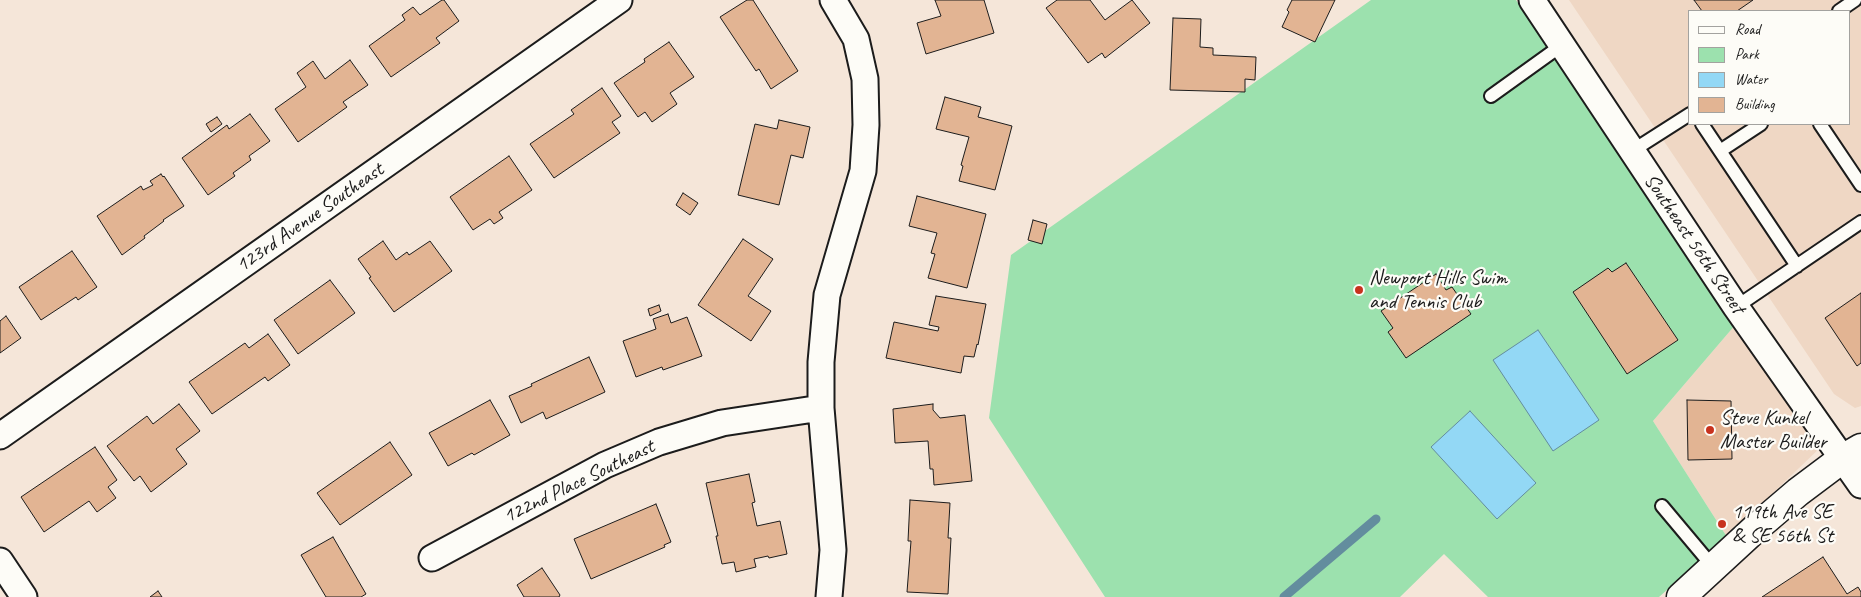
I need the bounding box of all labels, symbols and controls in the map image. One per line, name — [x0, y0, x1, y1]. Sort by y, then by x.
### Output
legend — [1688, 10, 1851, 125]
text: Road — [1735, 20, 1760, 39]
text: Park — [1735, 45, 1759, 64]
text: Water — [1735, 70, 1768, 89]
text: Building — [1735, 95, 1774, 114]
street label: 123rd Avenue Southeast — [231, 158, 389, 278]
street label: Southeast 56th Street — [1638, 169, 1750, 319]
place label: Newport Hills Swim and Tennis Club — [1369, 265, 1507, 315]
marker: Newport Hills Swim and Tennis Club — [1353, 284, 1365, 296]
place label: Steve Kunkel Master Builder — [1720, 405, 1827, 455]
marker: Steve Kunkel Master Builder — [1704, 424, 1716, 436]
street label: 122nd Place Southeast — [499, 435, 659, 529]
place label: 119th Ave SE & SE 56th St — [1732, 499, 1833, 549]
marker: 119th Ave SE & SE 56th St — [1716, 518, 1728, 530]

